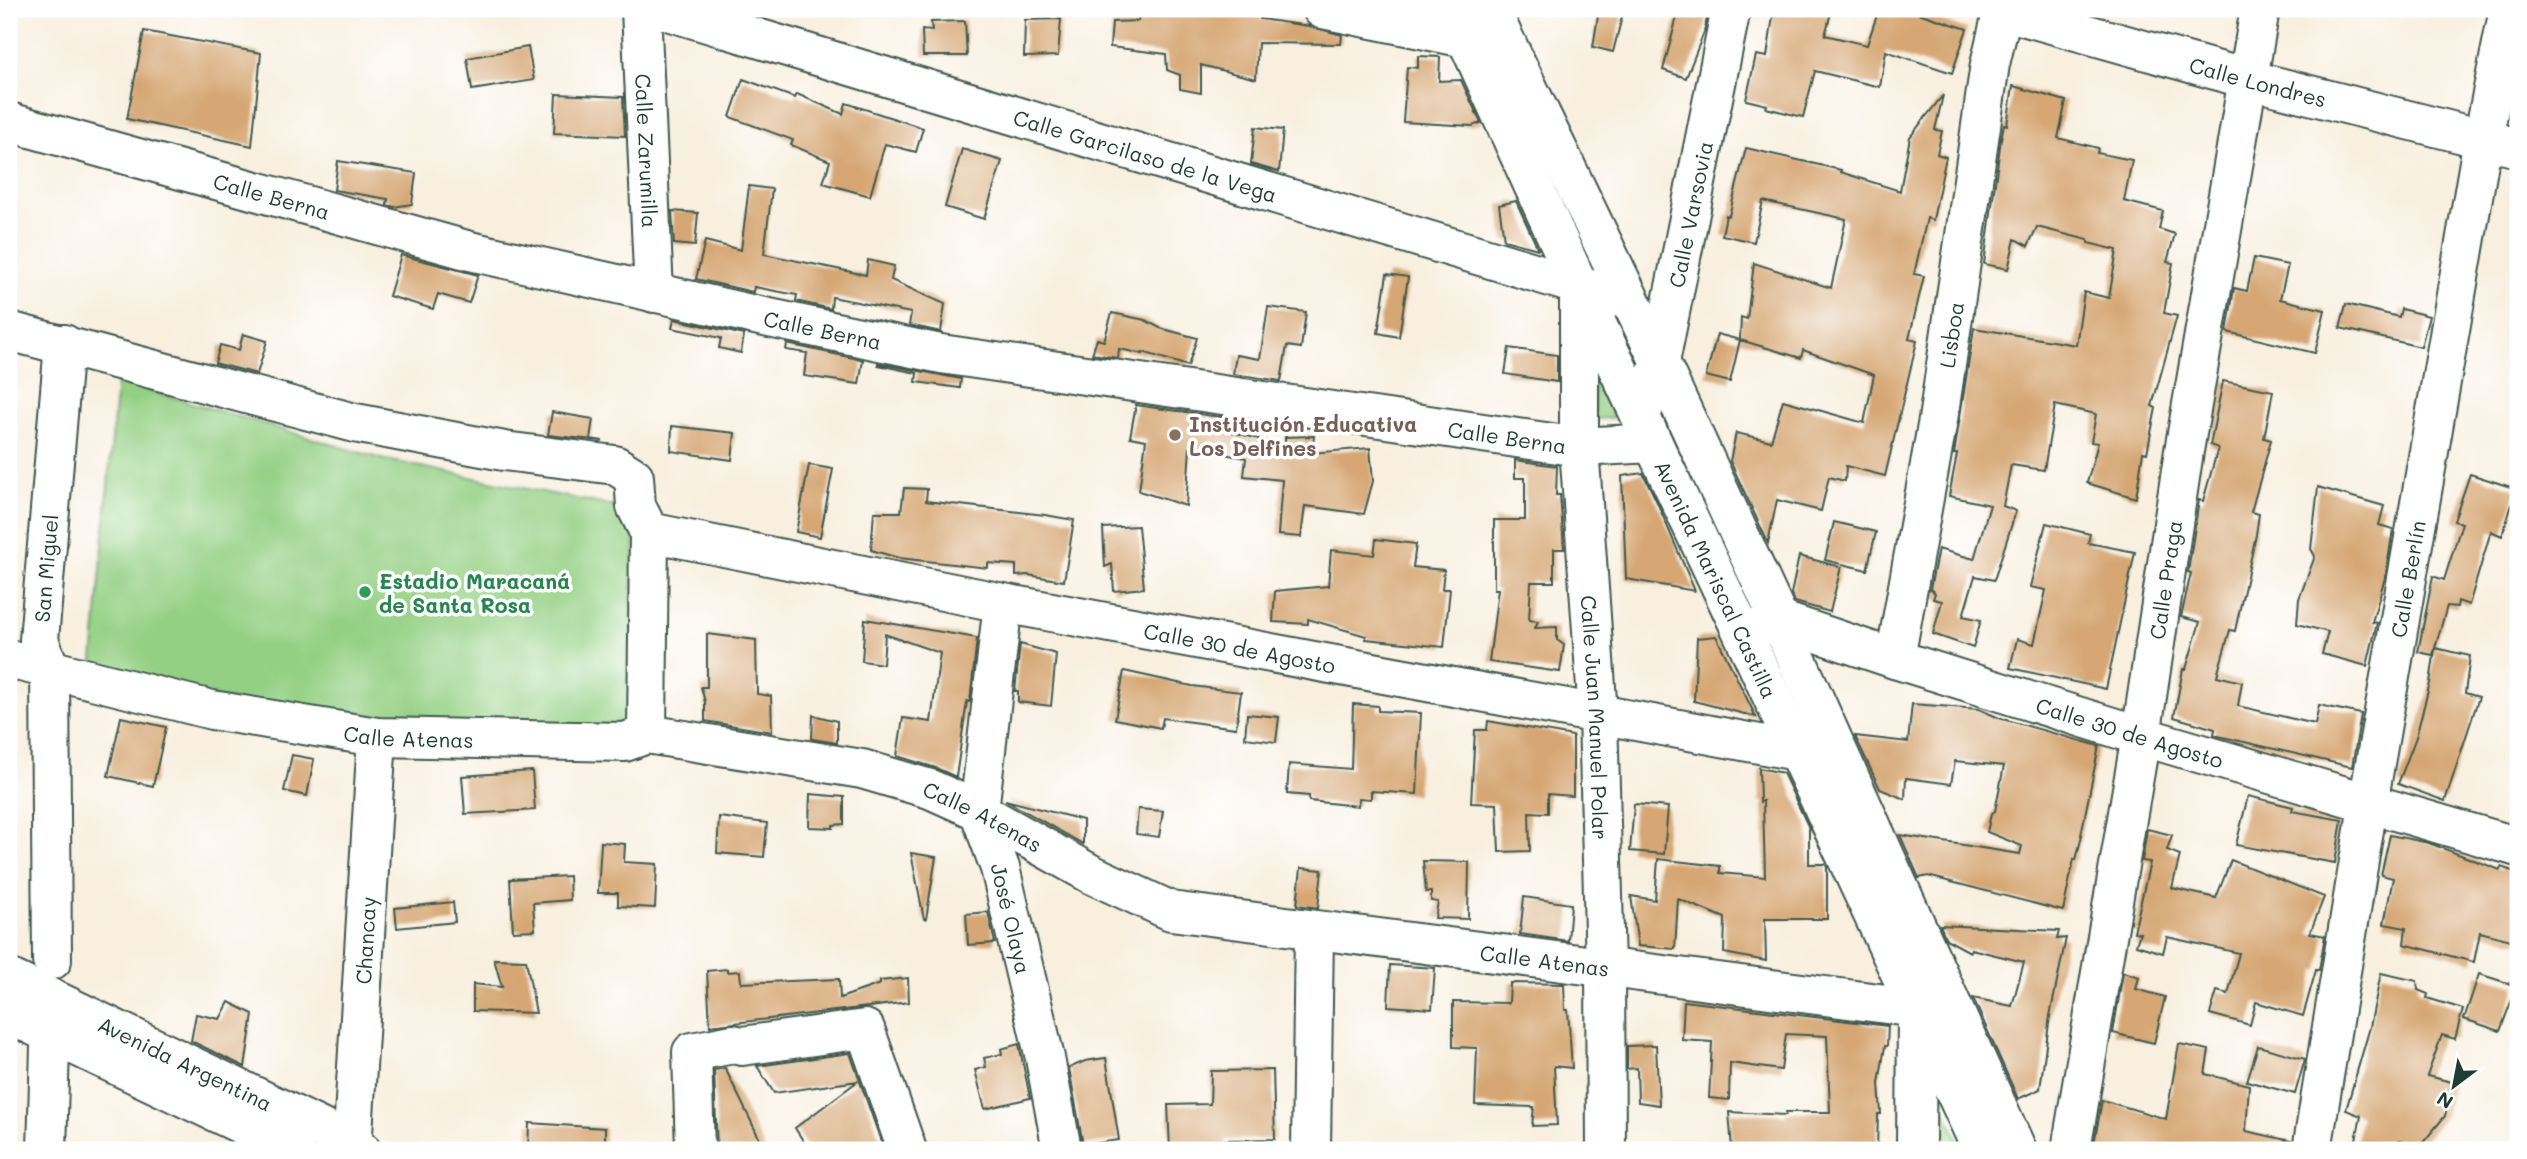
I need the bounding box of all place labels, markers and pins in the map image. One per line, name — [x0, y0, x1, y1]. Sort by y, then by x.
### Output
place label: Institución Educativa Los Delfines — [1189, 410, 1417, 461]
marker: Institución Educativa Los Delfines — [1167, 427, 1183, 443]
place label: Estadio Maracaná de Santa Rosa — [379, 567, 570, 618]
marker: Estadio Maracaná de Santa Rosa — [357, 584, 373, 600]

